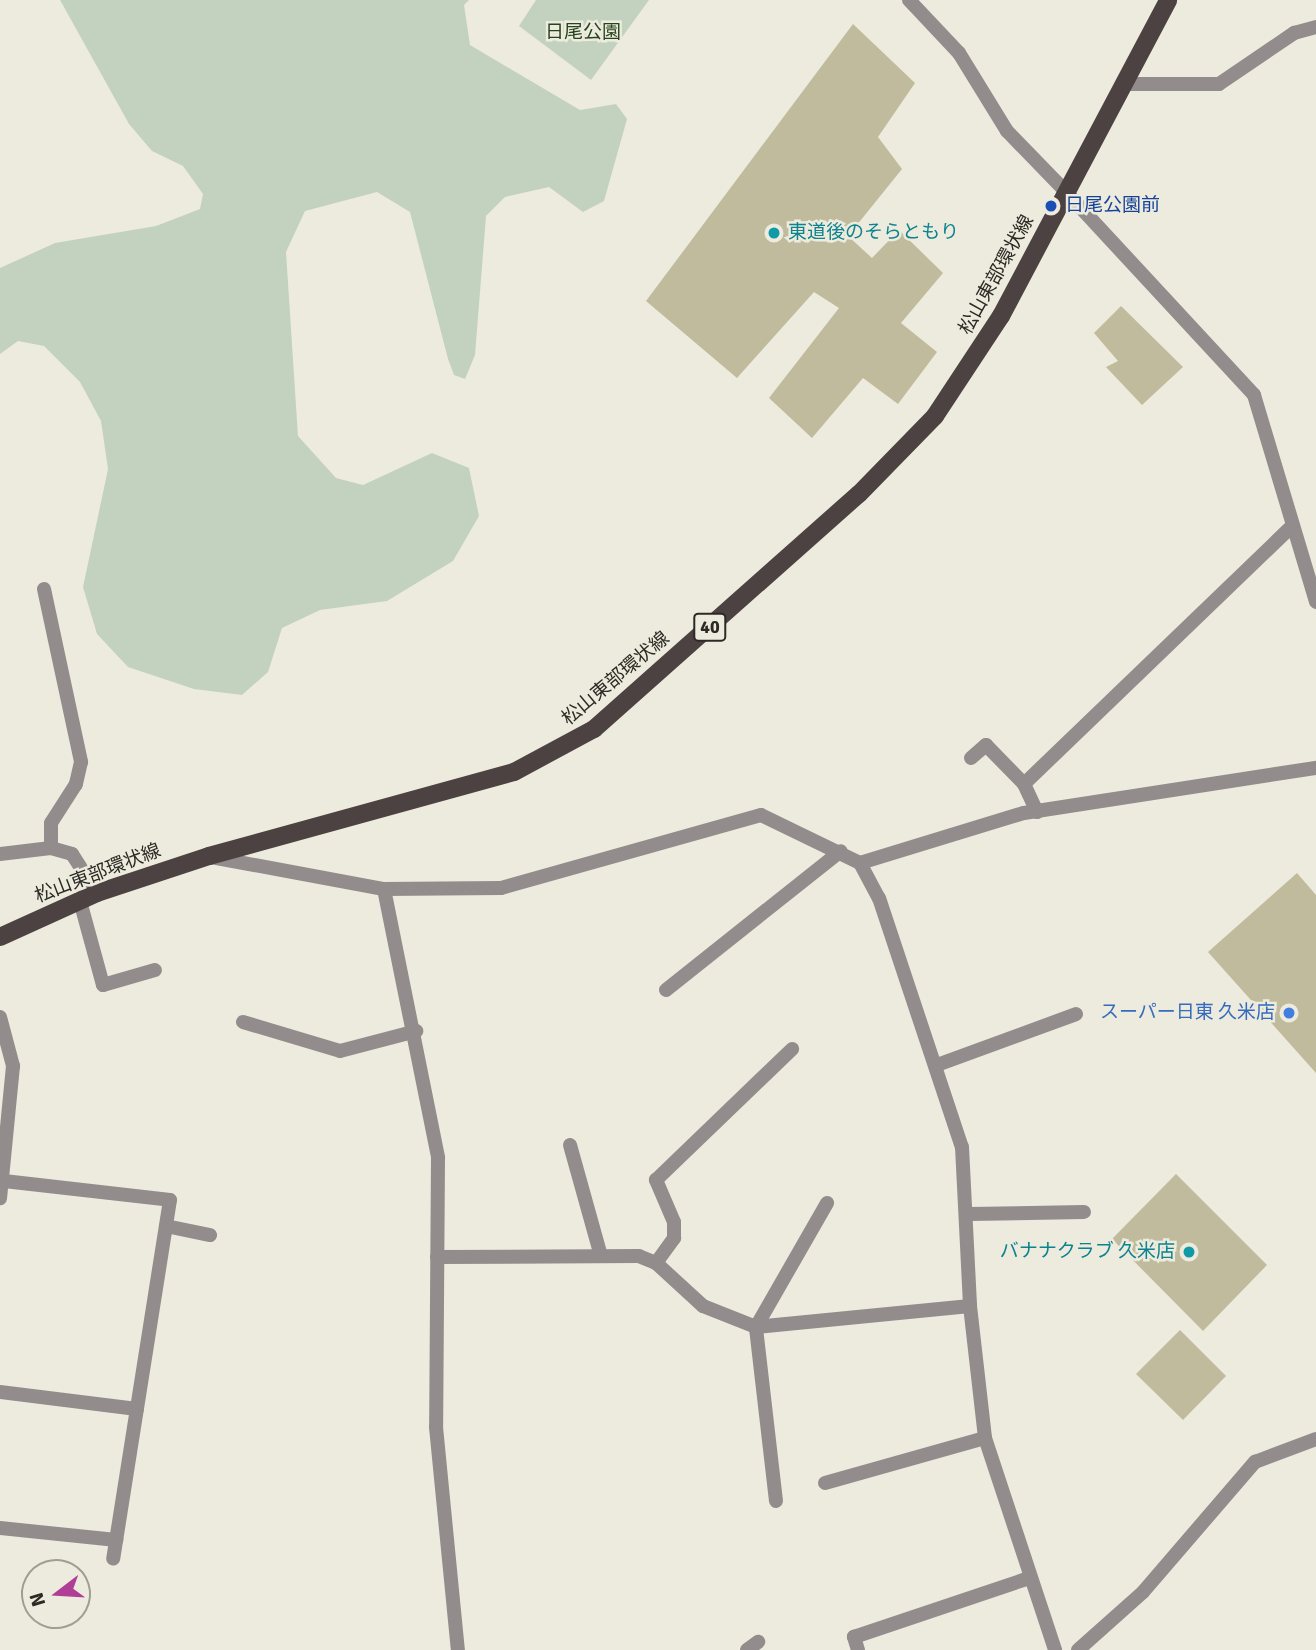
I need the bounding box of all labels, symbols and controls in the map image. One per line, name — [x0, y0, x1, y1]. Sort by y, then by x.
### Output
park label: 日尾公園 — [545, 22, 621, 44]
place label: 日尾公園前 — [1065, 195, 1160, 217]
marker: 日尾公園前 — [1043, 198, 1059, 214]
street label: 松山東部環状線 — [955, 211, 1039, 339]
place label: 東道後のそらともり — [788, 222, 959, 244]
marker: 東道後のそらともり — [766, 225, 782, 241]
road number: 40 — [692, 612, 728, 642]
street label: 松山東部環状線 — [558, 628, 674, 730]
street label: 松山東部環状線 — [32, 840, 164, 908]
place label: スーパー日東 久米店 — [1100, 1002, 1275, 1024]
marker: スーパー日東 久米店 — [1281, 1005, 1297, 1021]
place label: バナナクラブ 久米店 — [1000, 1241, 1175, 1263]
marker: バナナクラブ 久米店 — [1181, 1244, 1197, 1260]
north arrow — [21, 1559, 91, 1629]
text: N — [24, 1590, 51, 1609]

